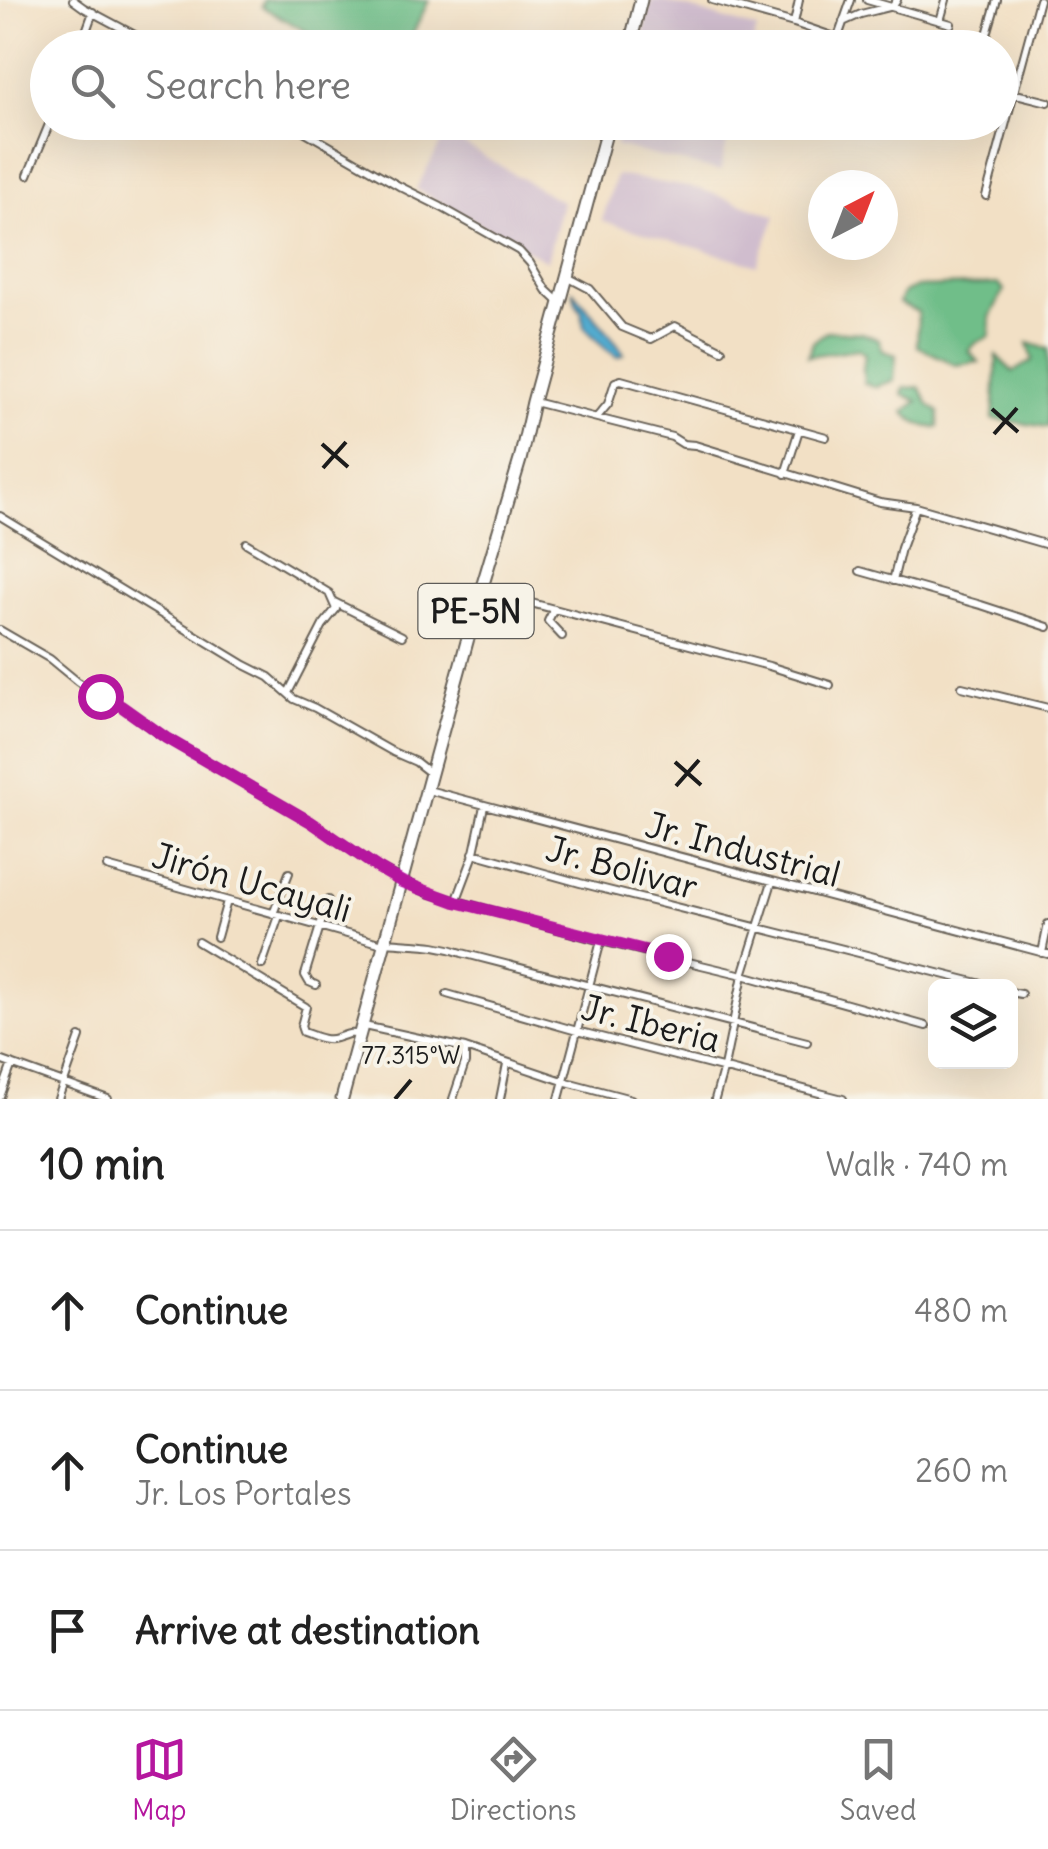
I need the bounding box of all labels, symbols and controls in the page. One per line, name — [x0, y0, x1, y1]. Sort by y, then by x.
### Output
search box — [30, 30, 1018, 140]
icon: search — [65, 58, 120, 113]
text: Search here — [145, 62, 351, 109]
north arrow — [808, 170, 898, 260]
road number: PE-5N — [418, 584, 534, 638]
route start — [78, 674, 124, 720]
street label: Jr. Industrial — [641, 802, 845, 896]
street label: Jr. Bolivar — [541, 826, 703, 908]
street label: Jirón Ucayali — [148, 833, 356, 931]
route end — [646, 934, 692, 980]
map controls — [928, 979, 1018, 1069]
button: layers — [928, 979, 1018, 1069]
street label: Jr. Iberia — [577, 985, 725, 1061]
text: 77.315°W — [362, 1039, 460, 1071]
text: 10 min — [40, 1138, 165, 1190]
text: Walk · 740 m — [826, 1144, 1008, 1185]
icon: ahead — [40, 1283, 95, 1338]
text: Continue — [135, 1287, 288, 1334]
text: 480 m — [914, 1290, 1008, 1331]
text: Continue — [135, 1426, 288, 1473]
icon: ahead — [40, 1443, 95, 1498]
text: 260 m — [915, 1450, 1008, 1491]
text: Jr. Los Portales — [135, 1473, 352, 1514]
icon: arrive — [40, 1603, 95, 1658]
text: Arrive at destination — [135, 1607, 480, 1654]
tab: Map — [132, 1732, 187, 1828]
tab: Directions — [450, 1732, 576, 1828]
tab: Saved — [840, 1732, 916, 1828]

